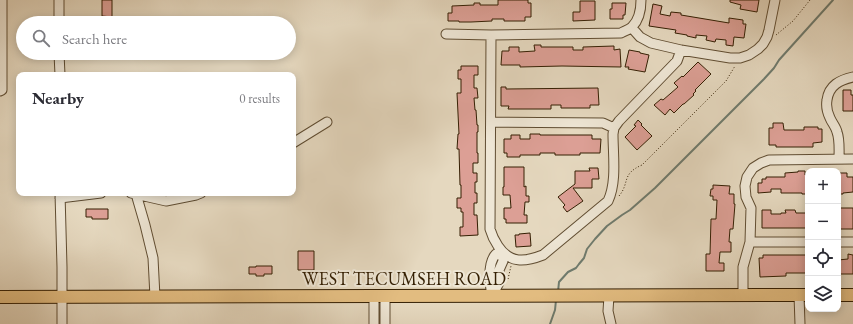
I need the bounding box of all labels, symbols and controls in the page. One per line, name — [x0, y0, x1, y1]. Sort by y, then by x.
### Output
search box — [16, 16, 296, 60]
icon: search — [30, 27, 52, 49]
text: Search here — [62, 29, 127, 48]
text: Nearby — [32, 87, 84, 109]
text: 0 results — [239, 90, 280, 107]
map controls — [805, 168, 841, 312]
button: + — [805, 168, 841, 204]
button: − — [805, 204, 841, 240]
button: locate — [805, 240, 841, 276]
street label: WEST TECUMSEH ROAD — [302, 267, 506, 290]
button: layers — [805, 276, 841, 312]

